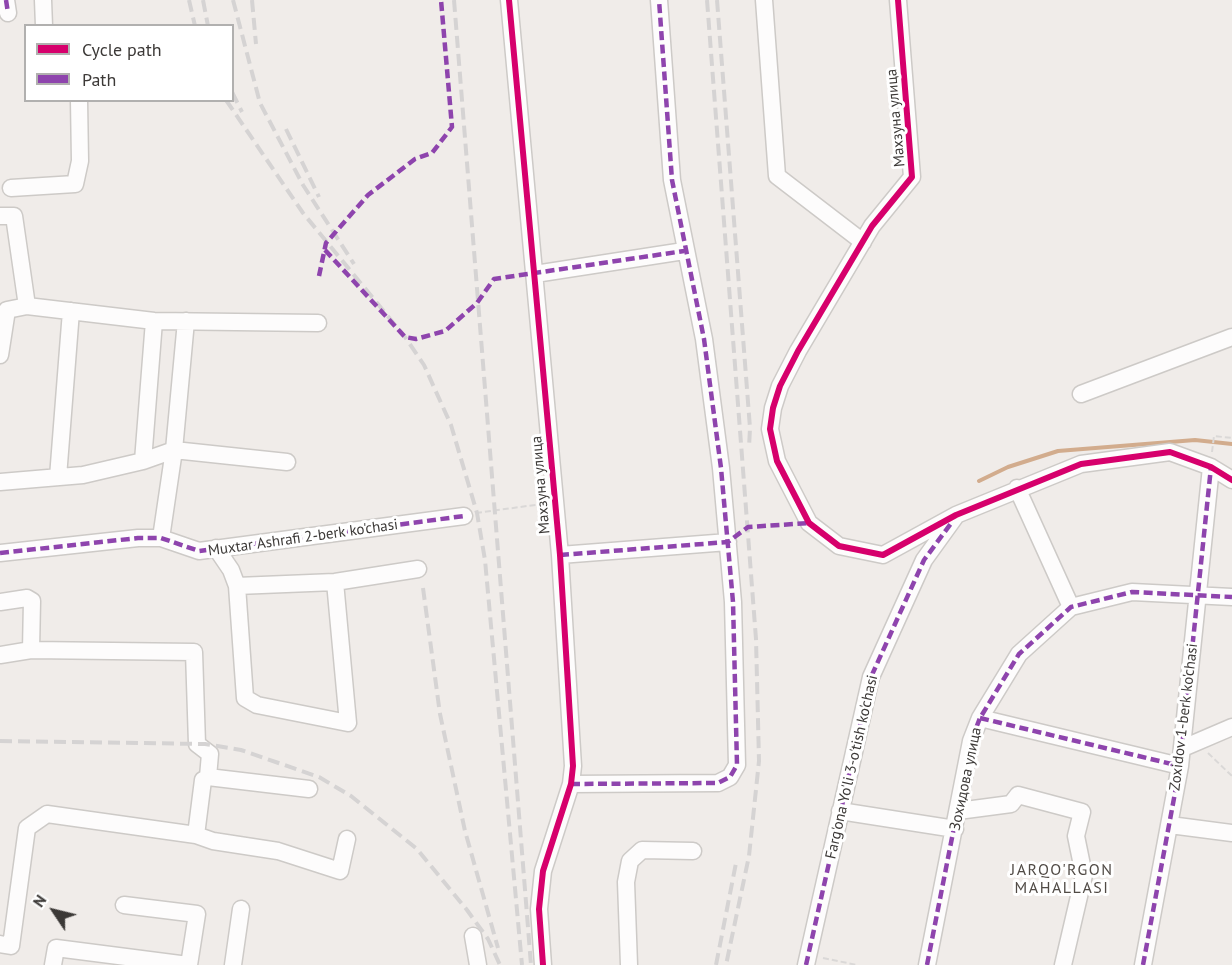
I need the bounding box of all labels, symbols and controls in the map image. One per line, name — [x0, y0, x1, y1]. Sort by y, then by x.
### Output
legend — [24, 24, 234, 102]
text: Cycle path — [82, 38, 162, 61]
text: Path — [82, 68, 116, 91]
street label: Махзуна улица — [883, 68, 909, 168]
street label: Махзуна улица — [528, 435, 554, 535]
street label: Muxtar Ashrafi 2-berk ko'chasi — [207, 516, 399, 560]
street label: Zoxidov 1-berk ko'chasi — [1166, 642, 1202, 792]
street label: Farg'ona Yo'li 3-o'tish ko'chasi — [822, 673, 882, 861]
street label: Зохидова улица — [946, 726, 986, 832]
district label: JARQO'RGON MAHALLASI — [1011, 860, 1113, 898]
north arrow — [24, 881, 84, 941]
text: N — [28, 891, 50, 911]

